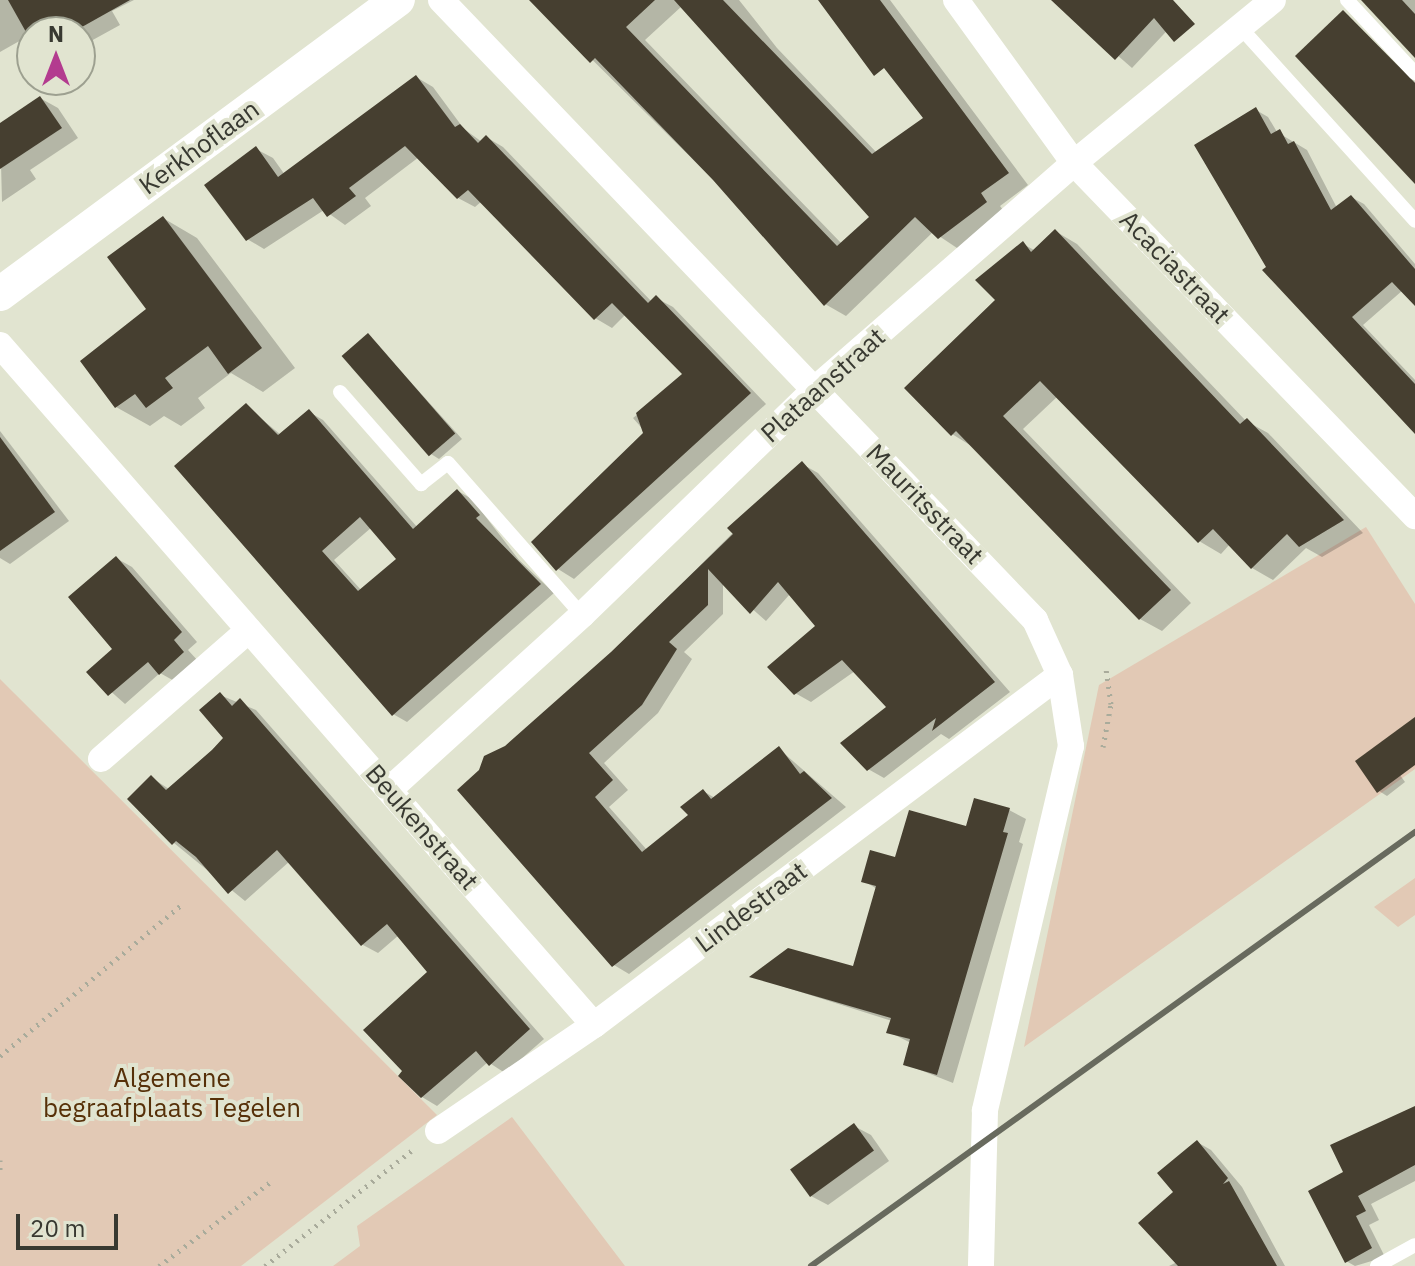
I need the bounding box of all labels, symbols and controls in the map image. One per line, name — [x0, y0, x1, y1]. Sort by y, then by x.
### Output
north arrow — [16, 16, 96, 96]
text: N — [48, 19, 64, 48]
street label: Kerkhoflaan — [133, 93, 265, 201]
street label: Acaciastraat — [1113, 204, 1237, 330]
street label: Plataanstraat — [754, 321, 892, 449]
street label: Mauritsstraat — [860, 437, 990, 571]
street label: Beukenstraat — [359, 758, 485, 896]
street label: Lindestraat — [689, 855, 813, 959]
park label: Algemene begraafplaats Tegelen — [43, 1062, 301, 1124]
scale bar — [20, 1198, 122, 1248]
text: 20 m — [30, 1212, 85, 1244]

